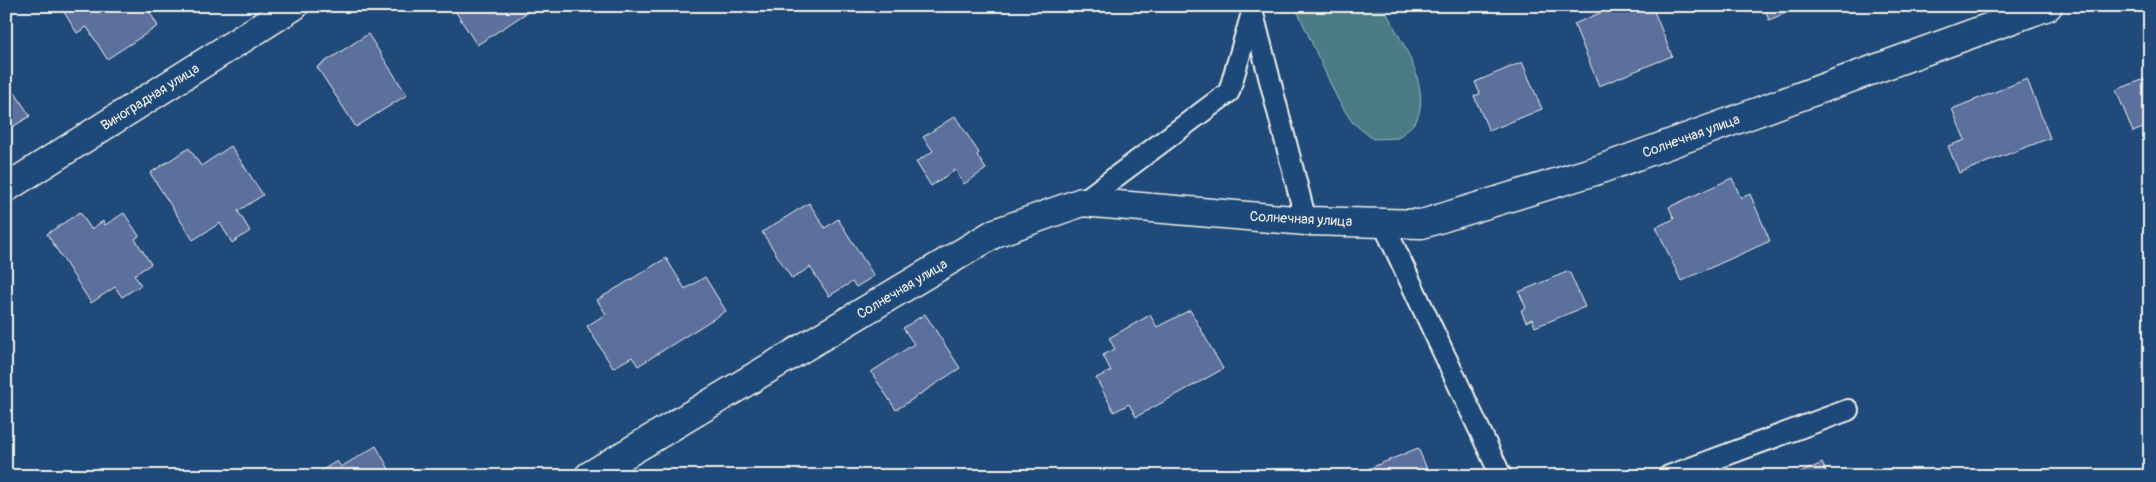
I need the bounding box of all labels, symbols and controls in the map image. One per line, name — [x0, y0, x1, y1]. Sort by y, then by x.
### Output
street label: Виноградная улица — [98, 60, 202, 134]
street label: Солнечная улица — [1640, 110, 1742, 162]
street label: Солнечная улица — [1249, 208, 1353, 230]
street label: Солнечная улица — [854, 255, 950, 323]

